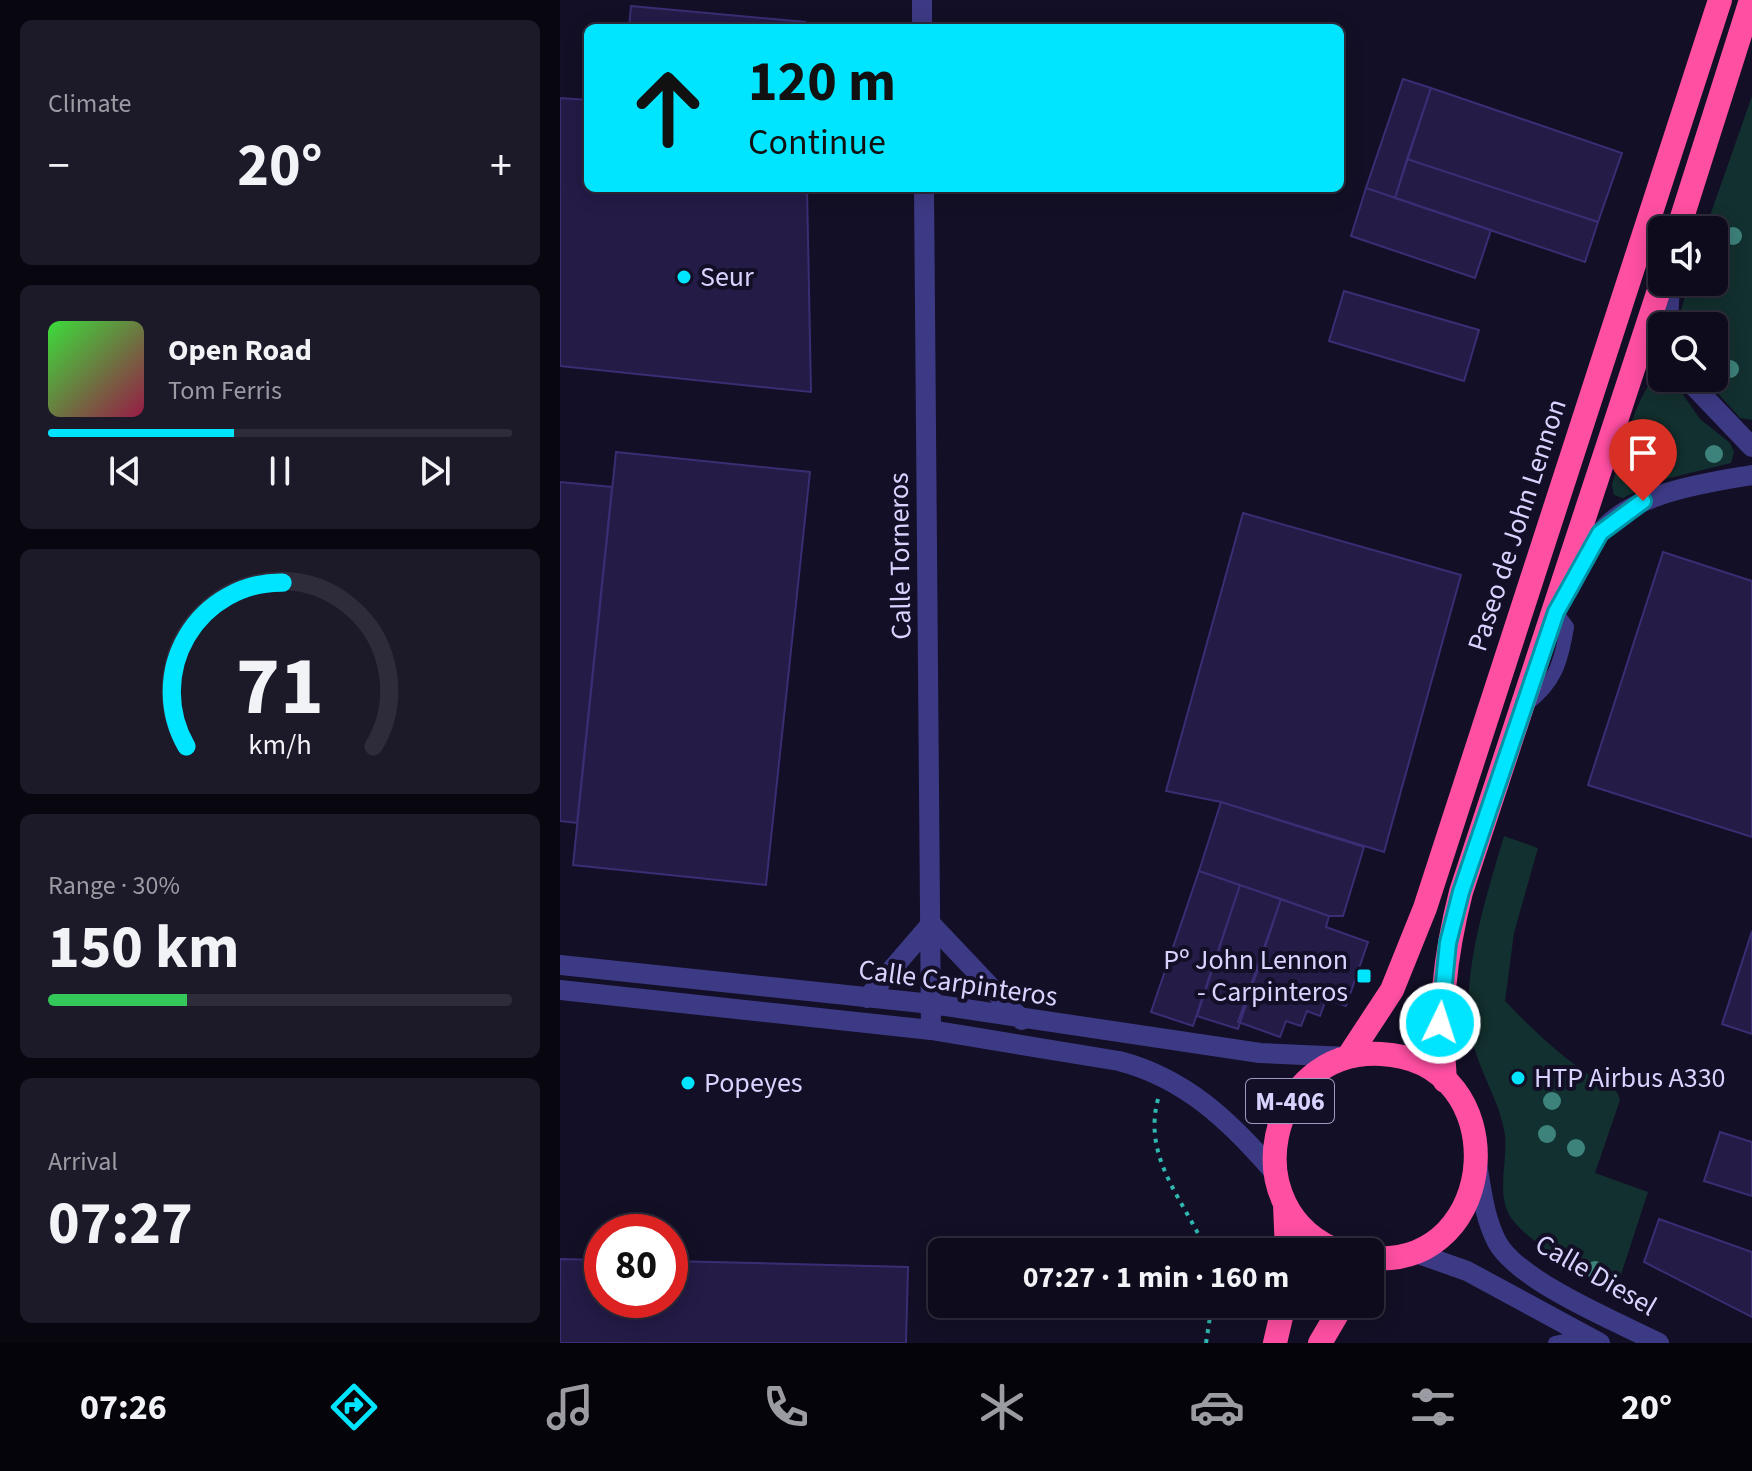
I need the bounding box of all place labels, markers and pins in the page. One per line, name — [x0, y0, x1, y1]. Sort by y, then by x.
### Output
place label: Seur — [700, 257, 754, 297]
marker: Seur — [675, 268, 693, 286]
pin — [1609, 419, 1677, 501]
place label: Pº John Lennon - Carpinteros — [1163, 940, 1348, 1012]
marker: Pº John Lennon - Carpinteros — [1355, 967, 1373, 985]
place label: HTP Airbus A330 — [1534, 1058, 1726, 1098]
place label: Popeyes — [704, 1063, 803, 1103]
marker: HTP Airbus A330 — [1509, 1069, 1527, 1087]
marker: Popeyes — [679, 1074, 697, 1092]

